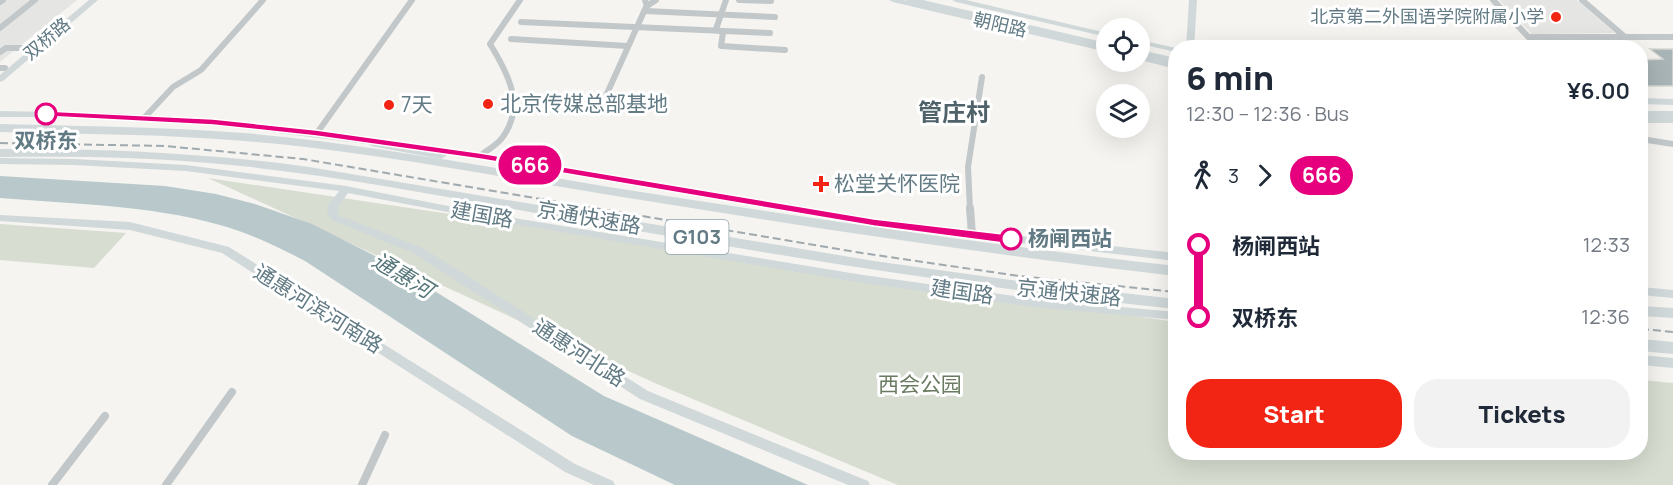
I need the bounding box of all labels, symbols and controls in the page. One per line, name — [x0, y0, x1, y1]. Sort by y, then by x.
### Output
place label: 北京第二外国语学院附属小学 — [1310, 4, 1544, 28]
street label: 朝阳路 — [971, 6, 1029, 42]
marker: 北京第二外国语学院附属小学 — [1549, 10, 1563, 24]
street label: 双桥路 — [18, 12, 75, 65]
map controls — [1096, 18, 1150, 138]
button: locate — [1096, 18, 1150, 72]
text: 6 min — [1186, 55, 1274, 100]
text: ¥6.00 — [1567, 76, 1630, 106]
button: layers — [1096, 84, 1150, 138]
place label: 北京传媒总部基地 — [500, 89, 668, 117]
place label: 7天 — [401, 90, 433, 118]
district label: 管庄村 — [918, 95, 990, 128]
marker: 北京传媒总部基地 — [481, 97, 495, 111]
marker: 7天 — [382, 98, 396, 112]
text: 12:30 – 12:36 · Bus — [1186, 100, 1349, 127]
marker: 双桥东 — [35, 103, 57, 125]
place label: 双桥东 — [15, 126, 78, 154]
line badge: 666 — [496, 146, 564, 184]
text: 666 — [510, 151, 550, 179]
icon: walk — [1186, 159, 1219, 192]
icon: forward — [1248, 159, 1281, 192]
text: 666 — [1302, 161, 1341, 189]
text: 3 — [1228, 162, 1239, 189]
place label: 松堂关怀医院 — [834, 169, 960, 197]
marker: 松堂关怀医院 — [812, 175, 830, 193]
street label: 京通快速路 — [535, 194, 643, 240]
street label: 建国路 — [449, 195, 516, 233]
road number: G103 — [666, 220, 728, 254]
place label: 杨闸西站 — [1028, 224, 1112, 252]
marker: 杨闸西站 — [1000, 228, 1022, 250]
text: 杨闸西站 — [1232, 231, 1320, 261]
text: 12:33 — [1583, 231, 1630, 258]
water label: 通惠河 — [367, 245, 442, 307]
street label: 通惠河滨河南路 — [249, 257, 388, 359]
street label: 建国路 — [929, 273, 995, 309]
street label: 京通快速路 — [1015, 273, 1123, 311]
text: 双桥东 — [1232, 303, 1298, 333]
text: 12:36 — [1581, 303, 1630, 330]
street label: 通惠河北路 — [528, 312, 631, 392]
park label: 西会公园 — [878, 370, 962, 398]
button: Start — [1186, 379, 1402, 448]
button: Tickets — [1414, 379, 1630, 448]

